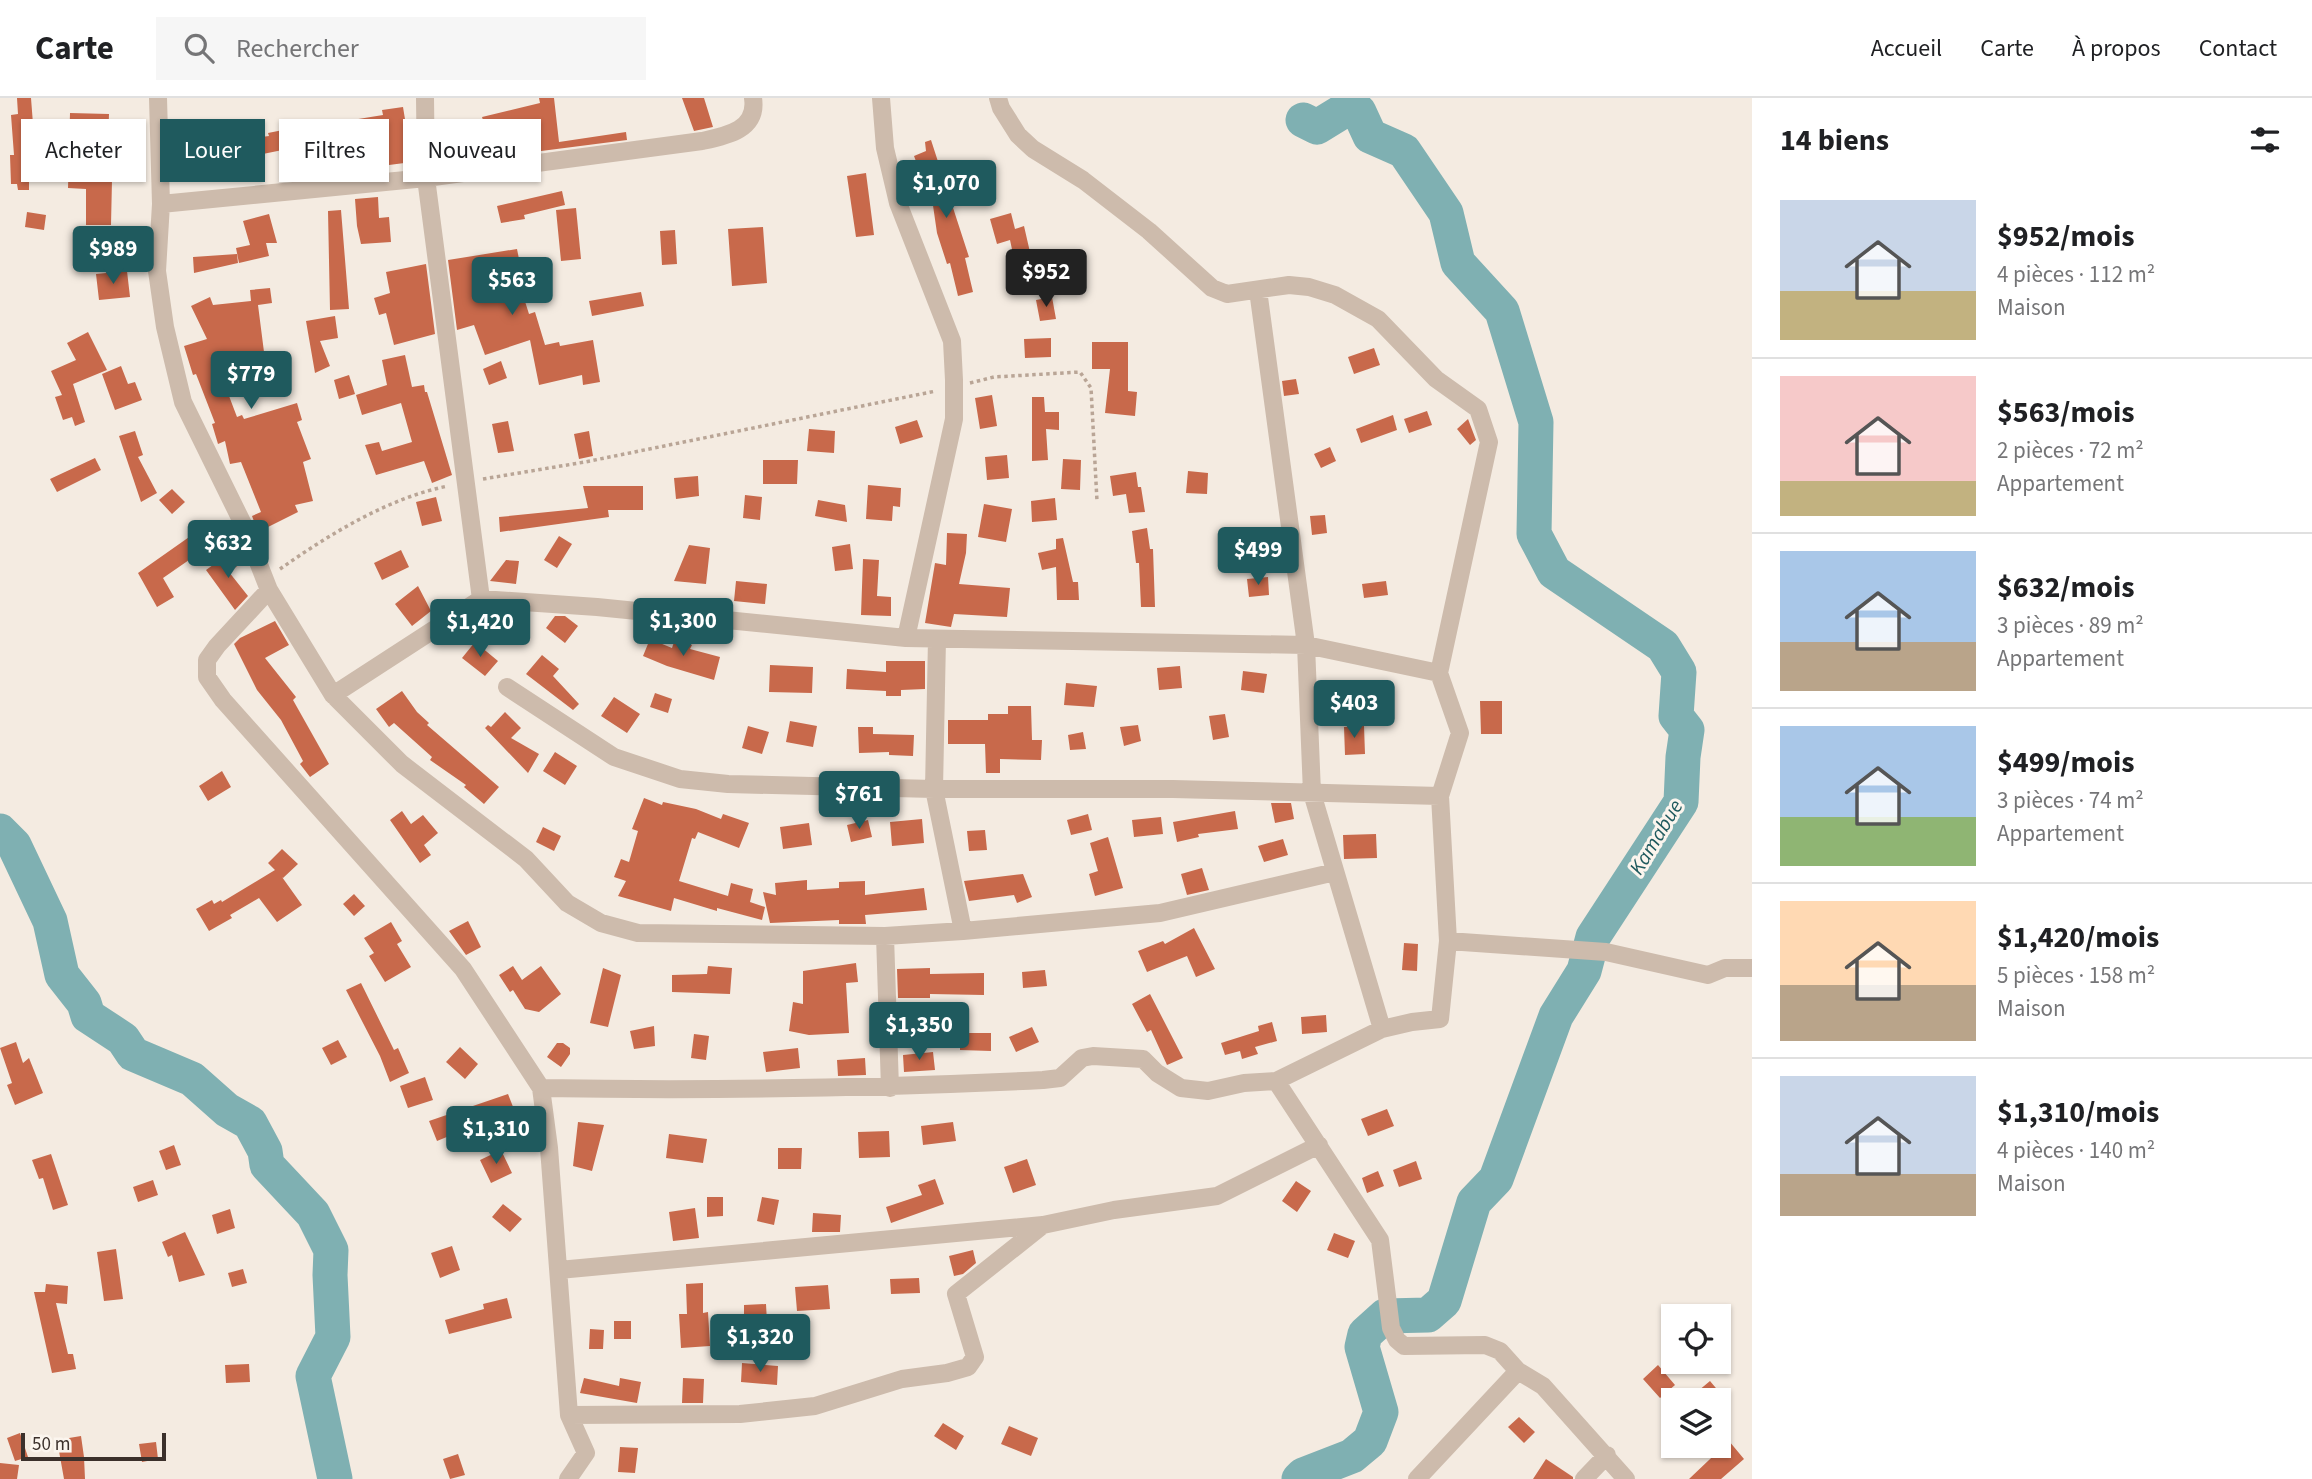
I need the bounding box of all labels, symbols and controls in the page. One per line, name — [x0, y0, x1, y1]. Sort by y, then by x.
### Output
search box — [156, 17, 646, 80]
text: Carte — [35, 25, 114, 72]
icon: search — [180, 29, 218, 67]
text: Rechercher — [236, 30, 359, 67]
text: Accueil — [1871, 31, 1942, 66]
text: Carte — [1980, 31, 2034, 66]
text: À propos — [2072, 31, 2161, 66]
text: Contact — [2199, 31, 2277, 66]
chip: Acheter — [21, 119, 146, 182]
chip: Louer — [160, 119, 265, 182]
chip: Filtres — [279, 119, 389, 182]
chip: Nouveau — [403, 119, 541, 182]
text: 14 biens — [1780, 119, 1889, 162]
icon: filters — [2246, 121, 2284, 159]
pin: $1,070 — [889, 160, 1003, 220]
text: $1,070 — [912, 166, 980, 199]
text: $952/mois — [1997, 215, 2134, 258]
pin: $989 — [72, 226, 154, 286]
icon: home — [1836, 228, 1920, 312]
text: $989 — [89, 232, 137, 265]
pin: $952 — [1005, 250, 1087, 309]
text: $952 — [1022, 255, 1070, 288]
pin: $563 — [471, 258, 553, 317]
text: 4 pièces · 112 m² — [1997, 258, 2155, 291]
text: $563 — [488, 263, 536, 296]
text: Maison — [1997, 291, 2066, 324]
pin: $779 — [210, 352, 292, 411]
text: $779 — [227, 357, 275, 390]
text: $563/mois — [1997, 391, 2134, 434]
icon: home — [1836, 404, 1920, 488]
text: 2 pièces · 72 m² — [1997, 434, 2144, 467]
text: Appartement — [1997, 467, 2124, 500]
pin: $632 — [187, 520, 269, 580]
text: $632 — [204, 526, 252, 559]
pin: $499 — [1217, 528, 1299, 587]
text: $499 — [1234, 533, 1282, 566]
text: $632/mois — [1997, 566, 2134, 609]
icon: home — [1836, 579, 1920, 663]
pin: $1,300 — [626, 598, 740, 658]
pin: $1,420 — [423, 600, 537, 659]
text: $1,300 — [649, 604, 717, 637]
text: $1,420 — [446, 605, 514, 638]
text: 3 pièces · 89 m² — [1997, 609, 2144, 642]
text: Appartement — [1997, 642, 2124, 675]
pin: $403 — [1313, 680, 1395, 740]
text: $403 — [1330, 686, 1378, 719]
text: $499/mois — [1997, 741, 2134, 784]
icon: home — [1836, 754, 1920, 838]
pin: $761 — [818, 772, 900, 831]
text: $761 — [835, 777, 883, 810]
text: 3 pièces · 74 m² — [1997, 784, 2144, 817]
water label: Kamabue — [1622, 794, 1690, 880]
text: Appartement — [1997, 817, 2124, 850]
text: $1,420/mois — [1997, 916, 2159, 959]
icon: home — [1836, 929, 1920, 1013]
text: 5 pièces · 158 m² — [1997, 959, 2155, 992]
text: Maison — [1997, 992, 2066, 1025]
pin: $1,350 — [862, 1002, 976, 1062]
text: $1,350 — [885, 1008, 953, 1041]
text: $1,310/mois — [1997, 1091, 2159, 1134]
icon: home — [1836, 1104, 1920, 1188]
pin: $1,310 — [439, 1107, 553, 1166]
text: $1,310 — [462, 1112, 530, 1145]
text: 4 pièces · 140 m² — [1997, 1134, 2155, 1167]
text: Maison — [1997, 1167, 2066, 1200]
map controls — [1661, 1304, 1731, 1458]
button: locate — [1661, 1304, 1731, 1374]
pin: $1,320 — [703, 1314, 817, 1374]
text: $1,320 — [726, 1320, 794, 1353]
button: layers — [1661, 1388, 1731, 1458]
scale bar — [21, 1430, 166, 1462]
text: 50 m — [32, 1431, 70, 1458]

